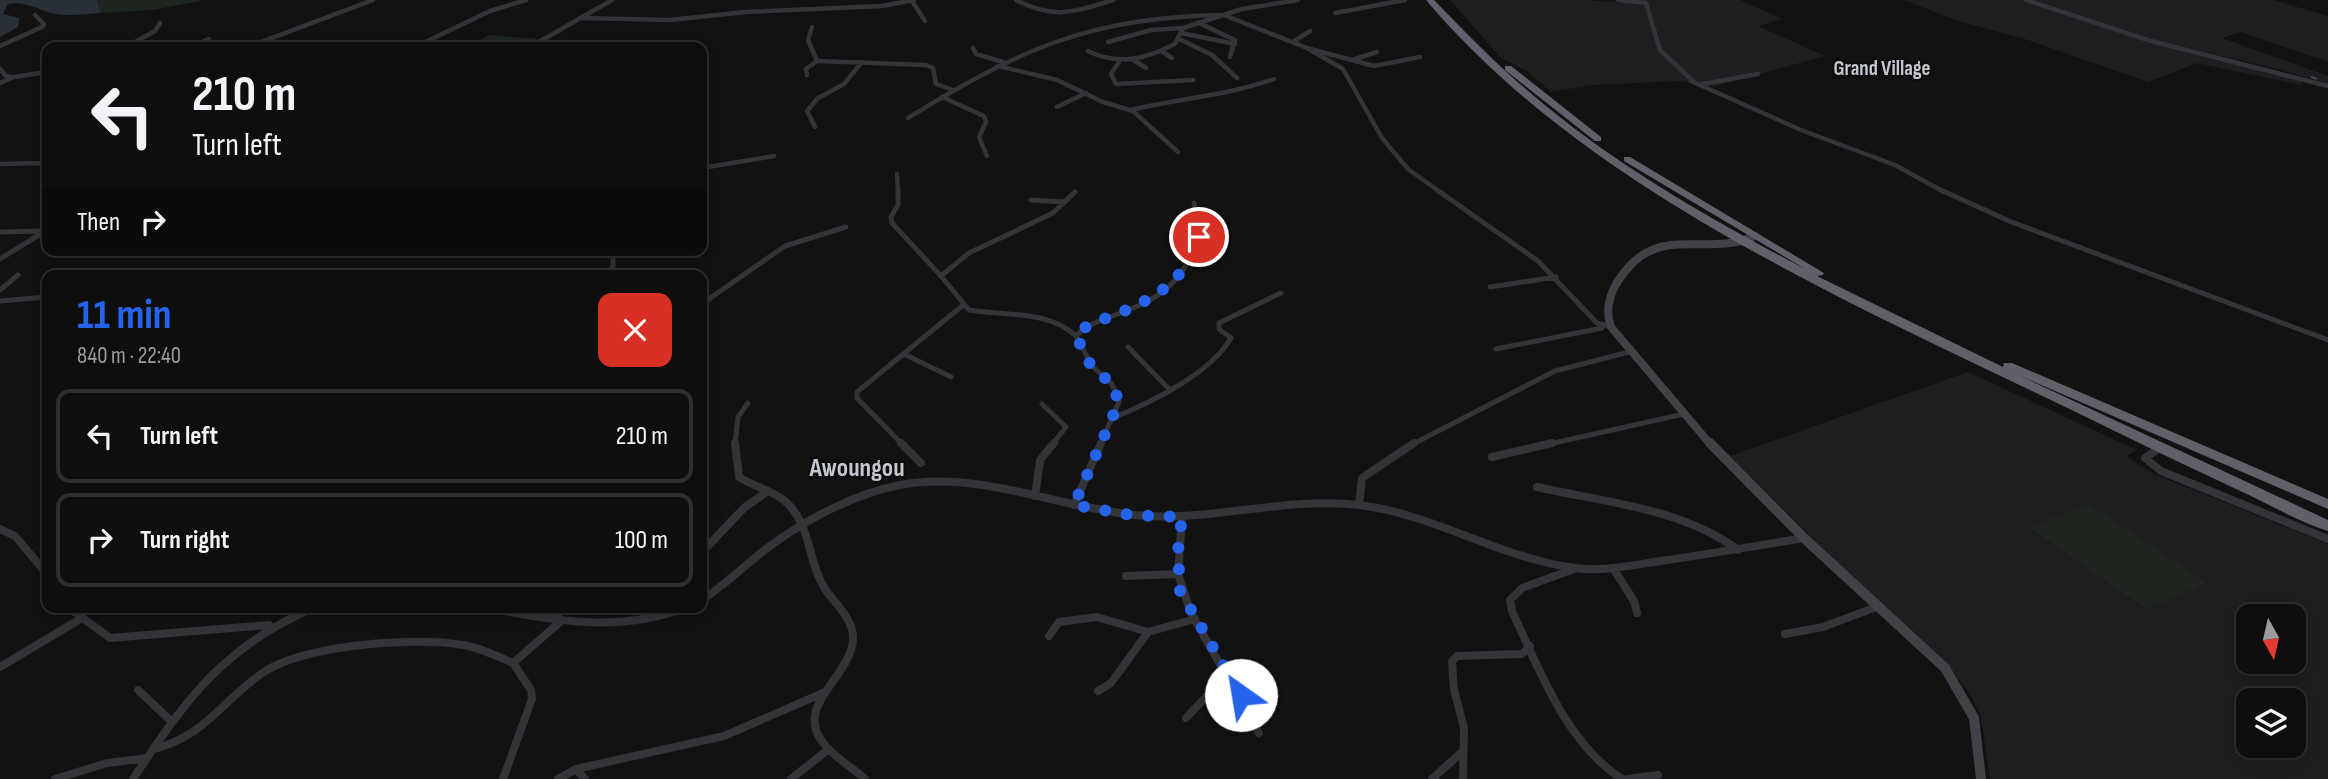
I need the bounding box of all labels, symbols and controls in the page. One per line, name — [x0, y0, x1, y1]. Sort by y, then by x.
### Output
district label: Grand Village — [1834, 56, 1931, 81]
text: 210 m — [192, 66, 296, 125]
icon: left — [77, 70, 168, 161]
text: Turn left — [192, 126, 282, 165]
icon: right — [134, 203, 172, 241]
text: Then — [77, 207, 120, 238]
pin — [1169, 207, 1229, 267]
icon: arrive — [1180, 218, 1218, 256]
text: 11 min — [77, 290, 172, 341]
button: close — [598, 293, 672, 367]
text: 840 m · 22:40 — [77, 342, 181, 370]
icon: left — [81, 417, 119, 455]
text: Turn left — [140, 421, 218, 452]
text: 210 m — [616, 421, 668, 452]
district label: Awoungou — [808, 453, 905, 484]
icon: right — [81, 521, 119, 559]
text: Turn right — [140, 525, 229, 556]
text: 100 m — [615, 525, 668, 556]
north arrow — [2236, 604, 2306, 674]
map controls — [2236, 604, 2306, 758]
position arrow — [1204, 658, 1278, 732]
button: layers — [2236, 688, 2306, 758]

